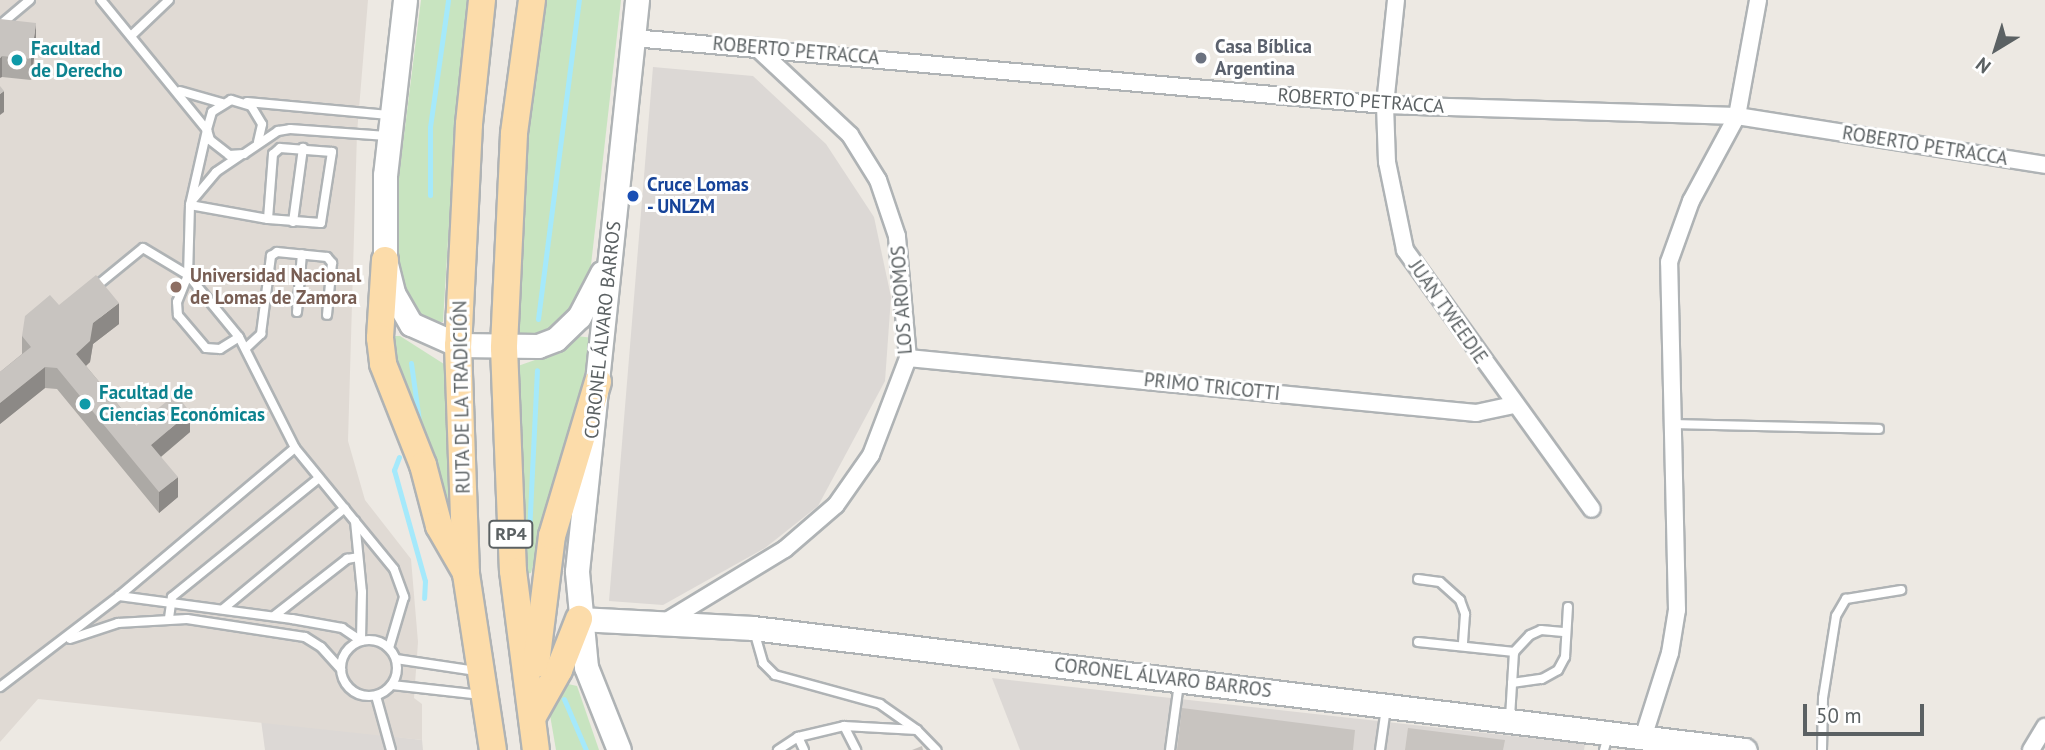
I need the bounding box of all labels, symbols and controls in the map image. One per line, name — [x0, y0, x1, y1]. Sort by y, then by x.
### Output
north arrow — [1961, 14, 2031, 84]
street label: ROBERTO PETRACCA — [712, 32, 880, 70]
place label: Casa Bíblica Argentina — [1215, 36, 1312, 80]
place label: Facultad de Derecho — [31, 38, 123, 82]
marker: Casa Bíblica Argentina — [1193, 50, 1209, 66]
marker: Facultad de Derecho — [9, 52, 25, 68]
text: N — [1971, 52, 1995, 79]
street label: ROBERTO PETRACCA — [1277, 84, 1445, 118]
street label: ROBERTO PETRACCA — [1841, 122, 2009, 170]
place label: Cruce Lomas - UNLZM — [647, 174, 749, 218]
marker: Cruce Lomas - UNLZM — [625, 188, 641, 204]
street label: CORONEL ÁLVARO BARROS — [580, 219, 626, 441]
street label: LOS AROMOS — [887, 245, 917, 355]
street label: JUAN TWEEDIE — [1404, 256, 1492, 368]
place label: Universidad Nacional de Lomas de Zamora — [190, 265, 361, 309]
marker: Universidad Nacional de Lomas de Zamora — [168, 279, 184, 295]
street label: RUTA DE LA TRADICIÓN — [449, 299, 475, 495]
street label: PRIMO TRICOTTI — [1142, 368, 1282, 406]
place label: Facultad de Ciencias Económicas — [99, 382, 265, 426]
marker: Facultad de Ciencias Económicas — [77, 396, 93, 412]
road number: RP4 — [488, 520, 534, 548]
street label: CORONEL ÁLVARO BARROS — [1052, 653, 1274, 703]
scale bar — [1807, 690, 1928, 734]
text: 50 m — [1816, 702, 1862, 729]

